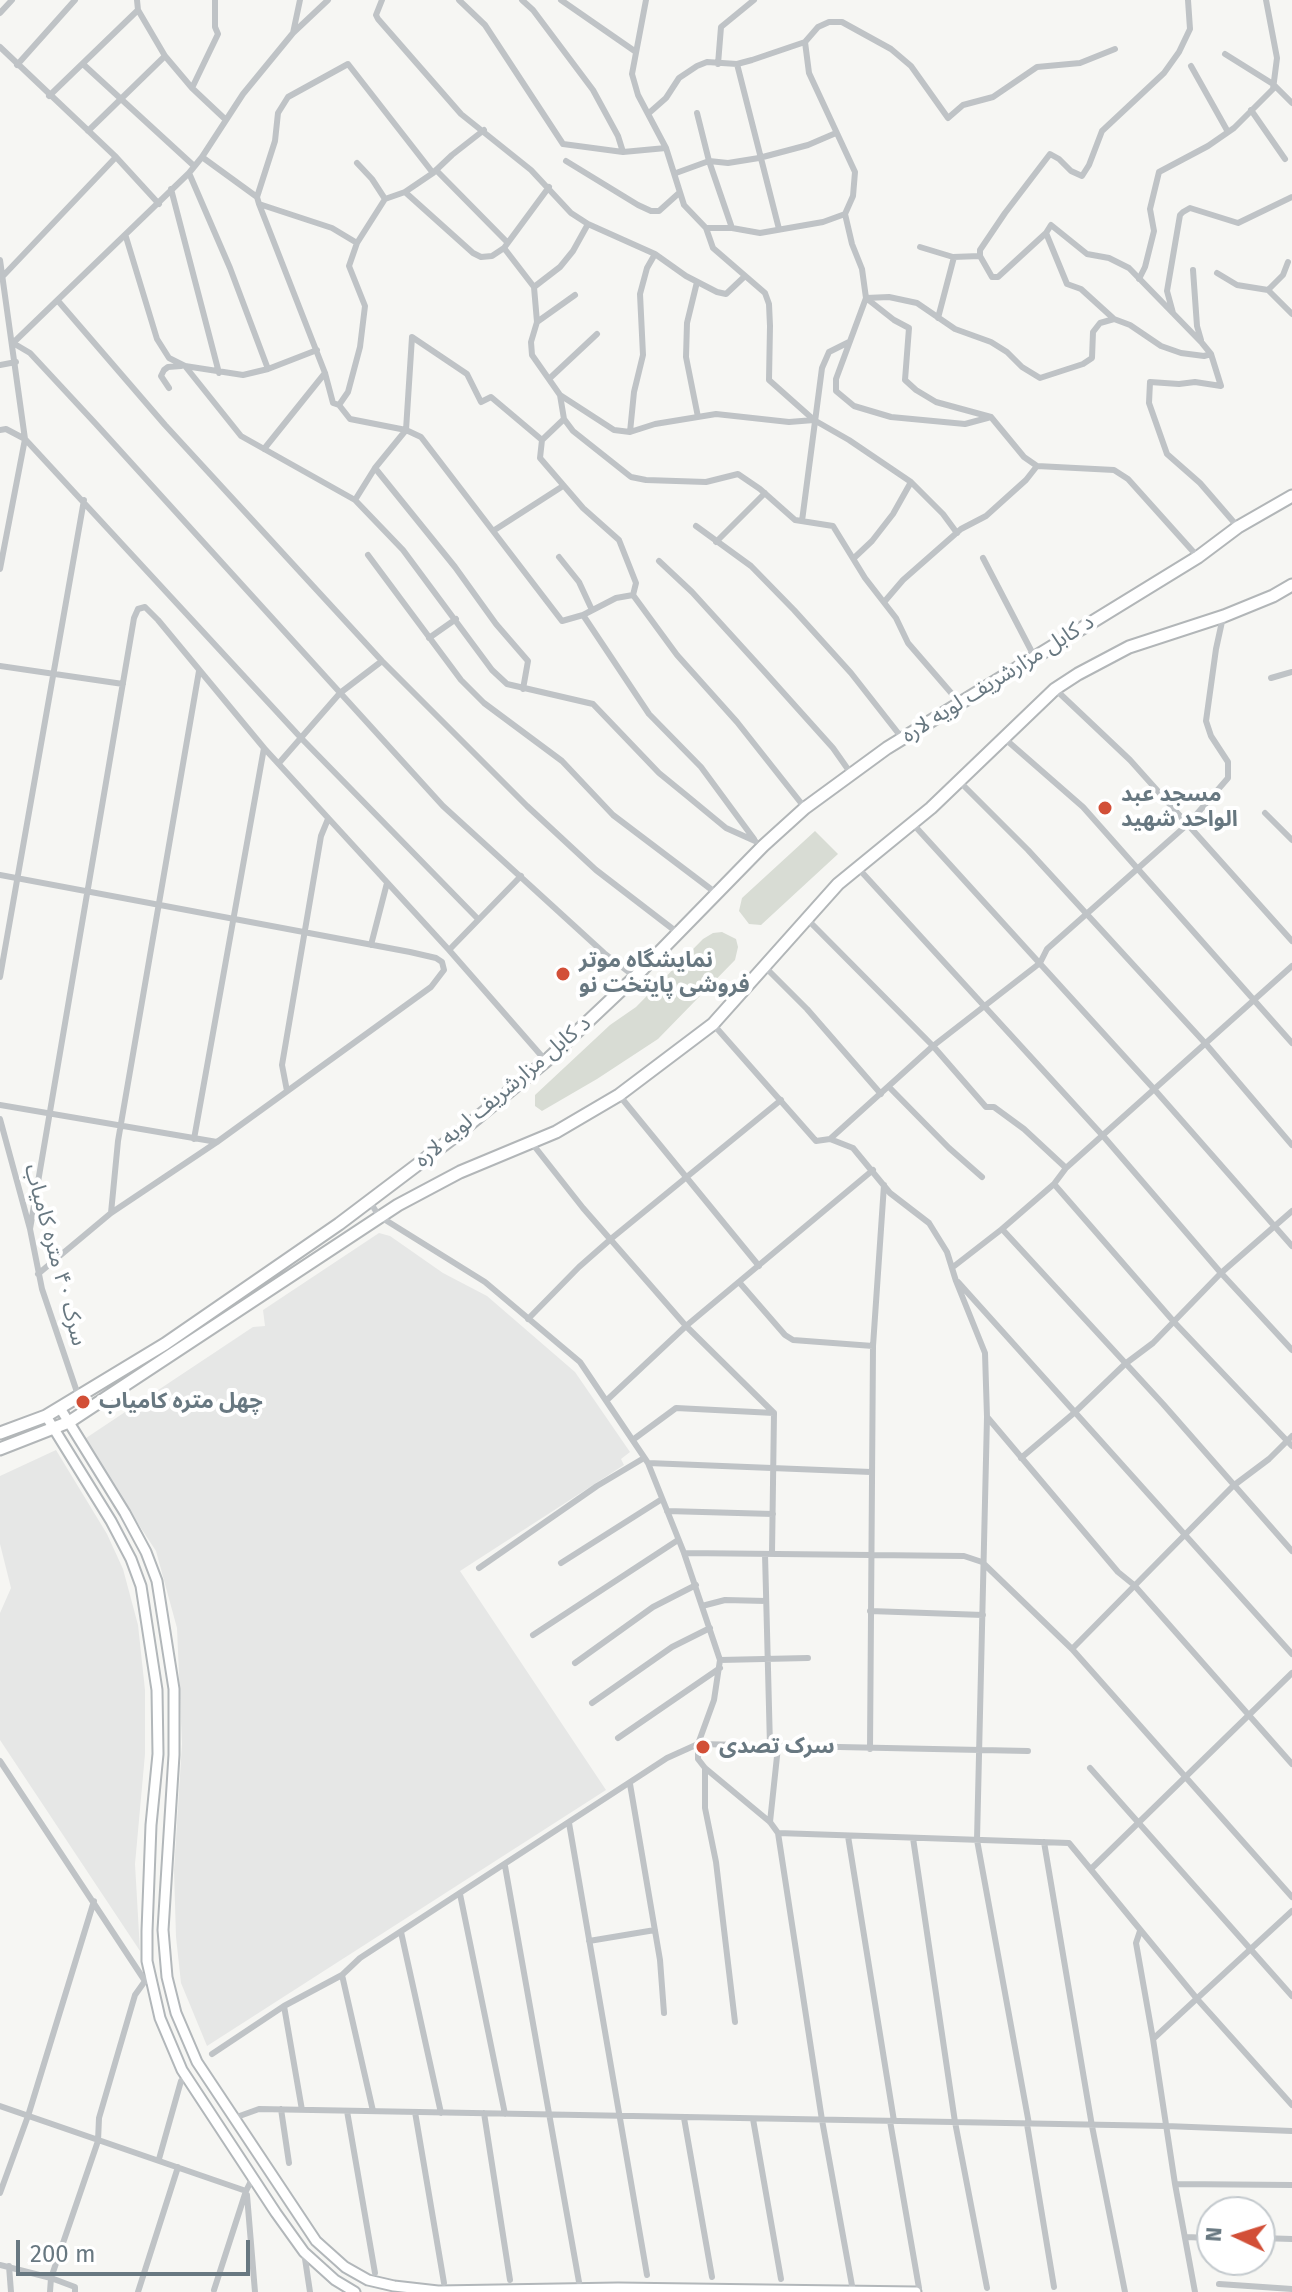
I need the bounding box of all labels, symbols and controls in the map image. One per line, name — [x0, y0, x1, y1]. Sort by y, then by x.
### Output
street label: د کابل مزارشریف لویه لاره — [897, 609, 1099, 749]
place label: مسجد عبد الواحد شهید — [1121, 782, 1238, 834]
marker: مسجد عبد الواحد شهید — [1096, 799, 1114, 817]
place label: نمایشگاه موتر فروشی پایتخت نو — [579, 948, 750, 1000]
marker: نمایشگاه موتر فروشی پایتخت نو — [554, 965, 572, 983]
street label: د کابل مزارشریف لویه لاره — [410, 1011, 596, 1173]
street label: سرک ۴۰ متره کامیاب — [18, 1161, 92, 1349]
place label: چهل متره کامیاب — [99, 1389, 263, 1415]
marker: چهل متره کامیاب — [74, 1393, 92, 1411]
place label: سرک تصدی — [719, 1734, 835, 1760]
marker: سرک تصدی — [694, 1738, 712, 1756]
north arrow — [1196, 2196, 1276, 2276]
scale bar — [20, 2224, 254, 2274]
text: N — [1200, 2226, 1228, 2243]
text: 200 m — [30, 2240, 96, 2268]

